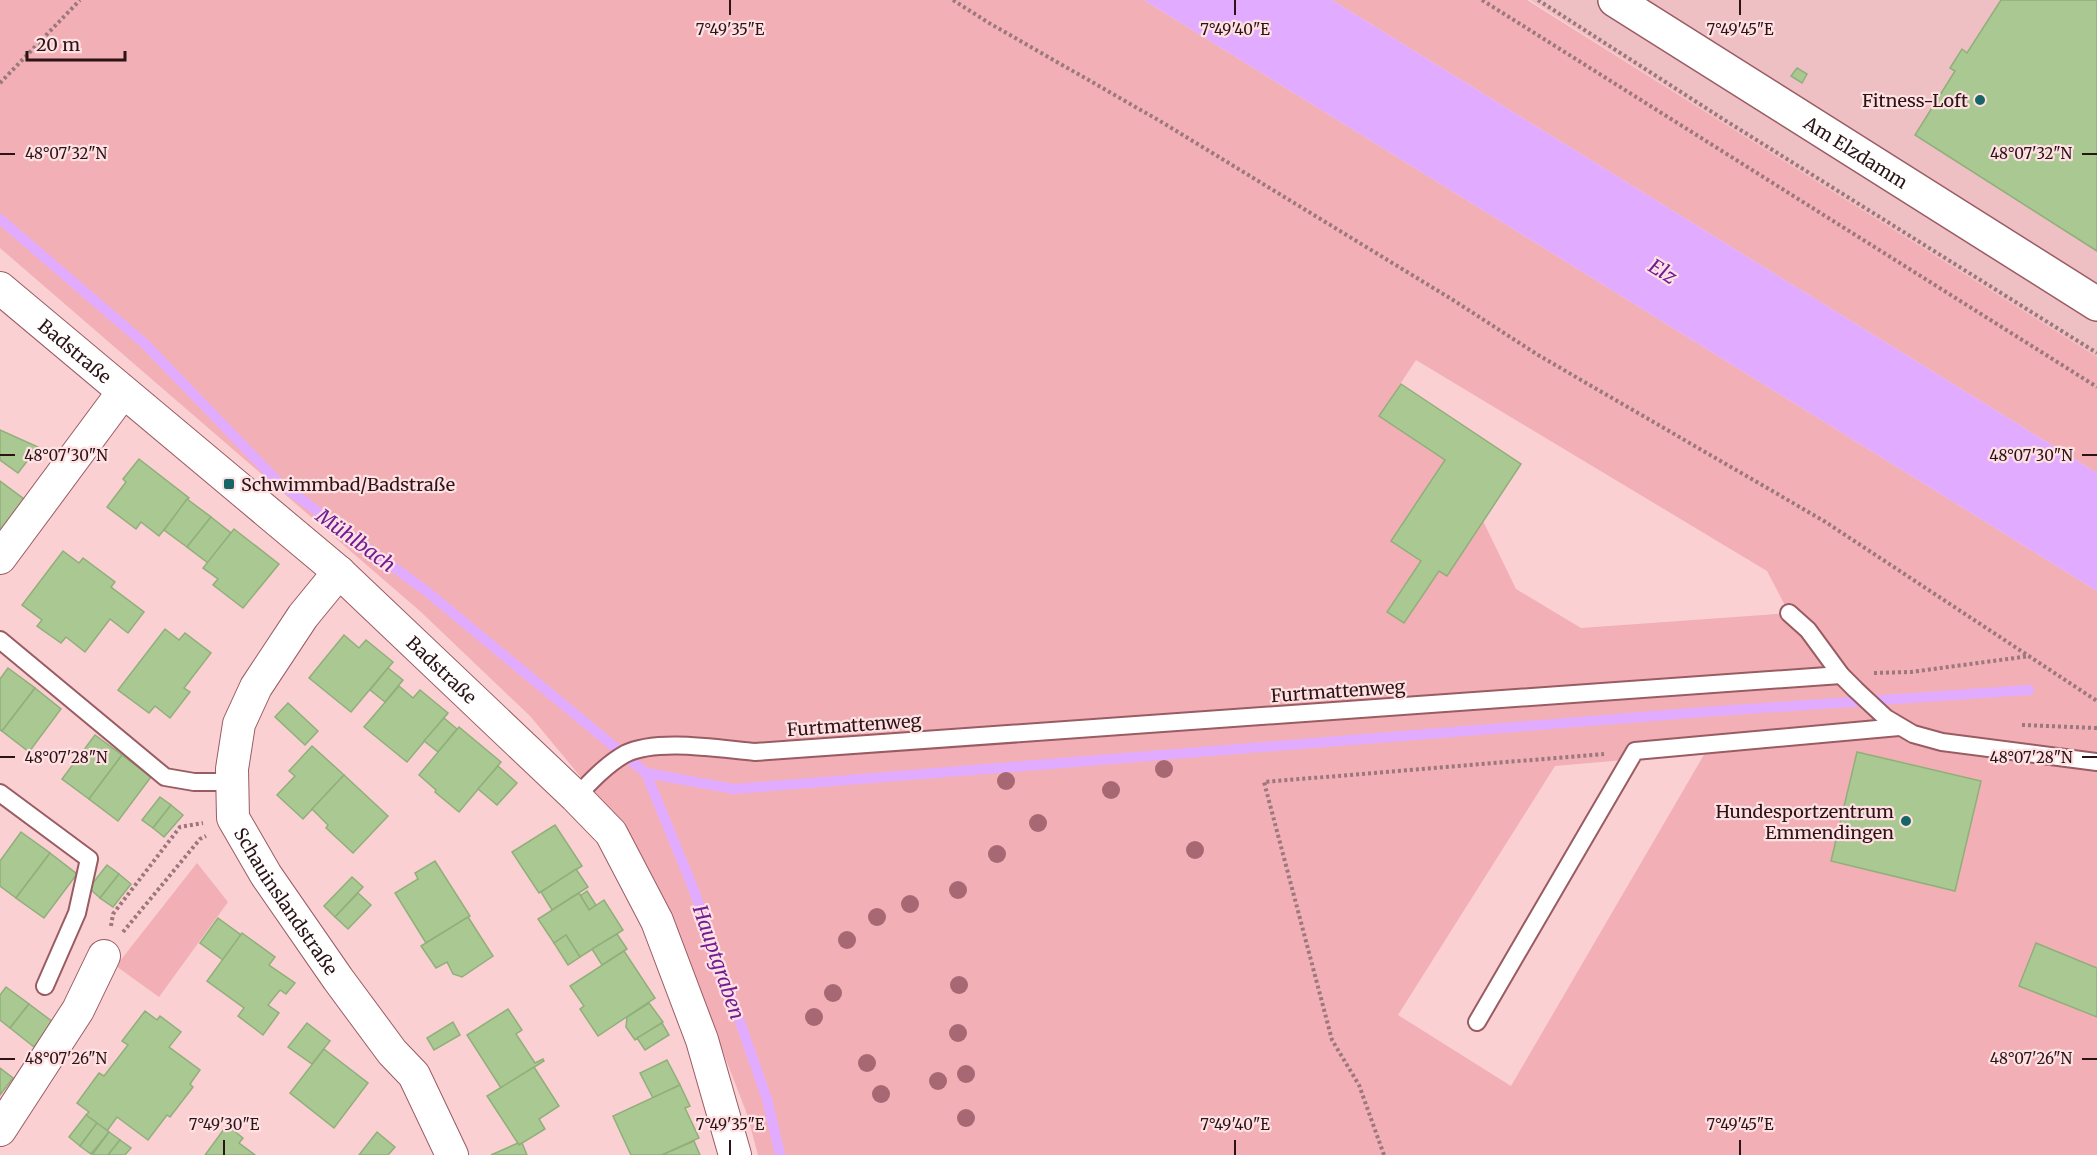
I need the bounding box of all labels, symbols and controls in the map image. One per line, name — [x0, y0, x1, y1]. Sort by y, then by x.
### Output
text: 7°49'35"E — [696, 20, 765, 39]
text: 7°49'40"E — [1200, 20, 1270, 39]
text: 7°49'45"E — [1706, 20, 1774, 39]
scale bar — [27, 24, 124, 62]
text: 20 m — [36, 33, 80, 56]
place label: Fitness-Loft — [1862, 89, 1968, 112]
marker: Fitness-Loft — [1973, 93, 1987, 107]
street label: Am Elzdamm — [1799, 110, 1912, 193]
text: 48°07'32"N — [25, 144, 107, 163]
text: 48°07'32"N — [1990, 144, 2072, 163]
water label: Elz — [1644, 253, 1682, 289]
street label: Badstraße — [34, 314, 116, 388]
text: 48°07'30"N — [24, 446, 108, 465]
text: 48°07'30"N — [1989, 446, 2073, 465]
place label: Schwimmbad/Badstraße — [241, 473, 455, 496]
marker: Schwimmbad/Badstraße — [222, 477, 236, 491]
water label: Mühlbach — [311, 502, 401, 577]
street label: Badstraße — [402, 631, 482, 708]
street label: Furtmattenweg — [1270, 675, 1406, 707]
street label: Furtmattenweg — [786, 709, 922, 741]
text: 48°07'28"N — [24, 748, 108, 767]
text: 48°07'28"N — [1989, 748, 2073, 767]
place label: Hundesportzentrum Emmendingen — [1715, 800, 1894, 844]
marker: Hundesportzentrum Emmendingen — [1899, 814, 1913, 828]
street label: Schauinslandstraße — [229, 823, 343, 979]
water label: Hauptgraben — [687, 901, 750, 1023]
text: 48°07'26"N — [25, 1049, 108, 1068]
text: 48°07'26"N — [1990, 1049, 2073, 1068]
text: 7°49'30"E — [189, 1115, 260, 1134]
text: 7°49'35"E — [696, 1115, 765, 1134]
text: 7°49'40"E — [1200, 1115, 1270, 1134]
text: 7°49'45"E — [1706, 1115, 1774, 1134]

